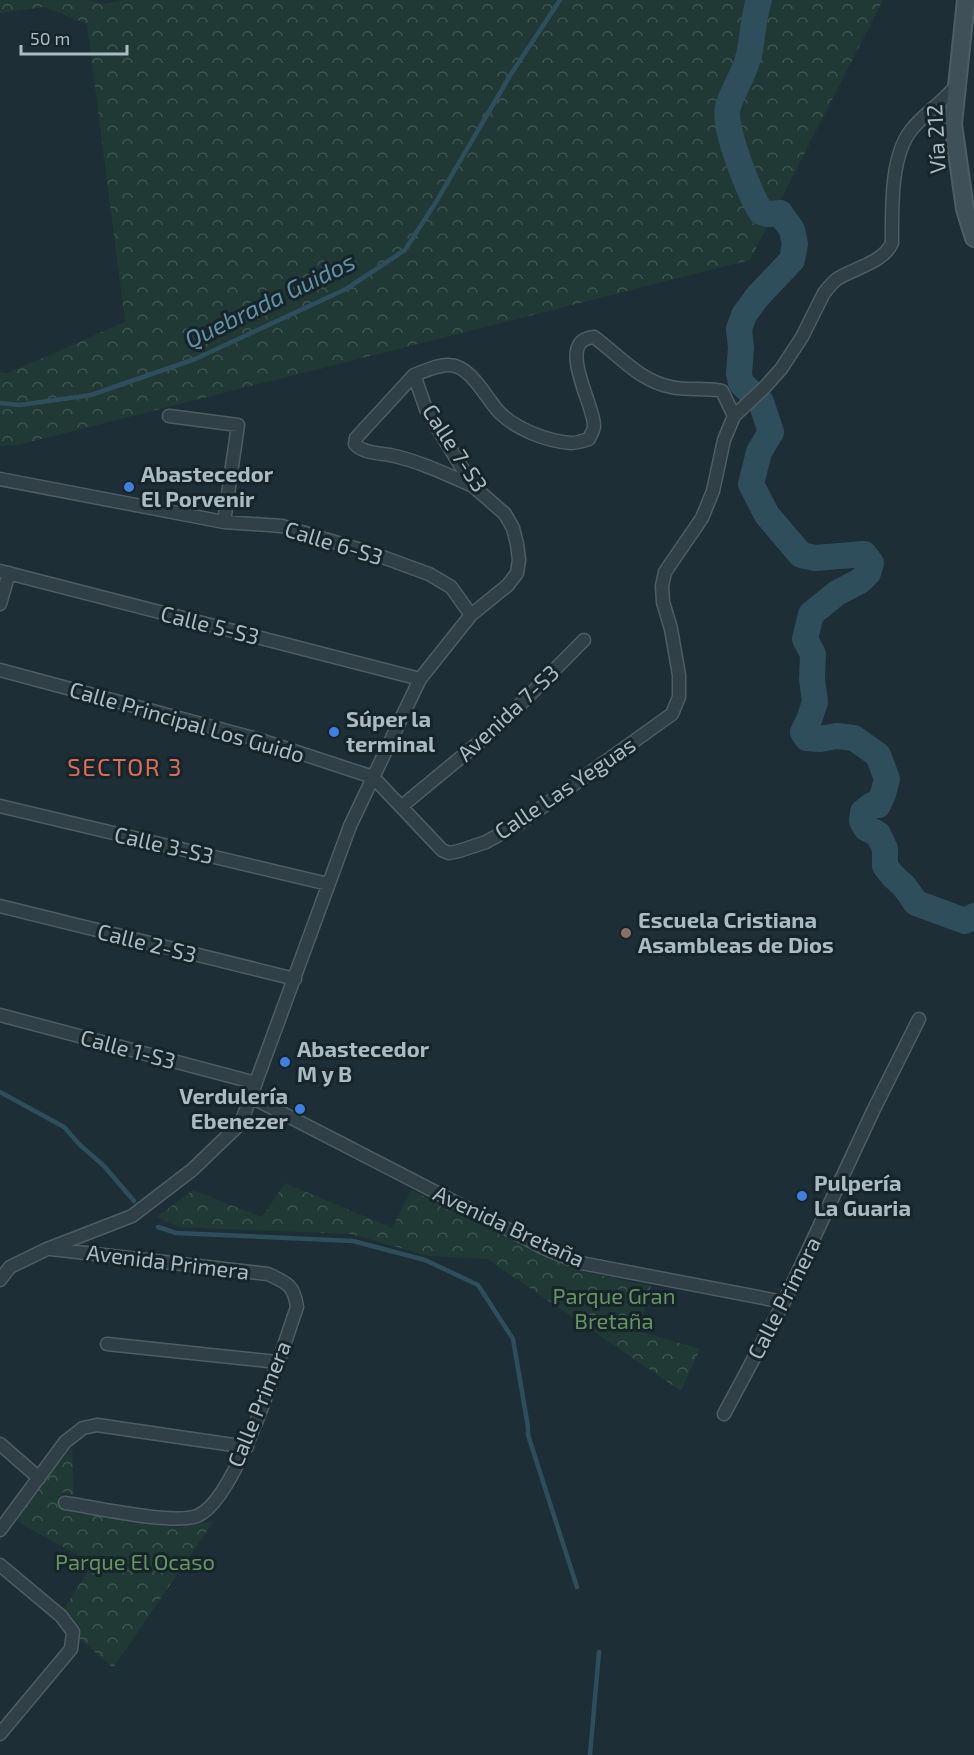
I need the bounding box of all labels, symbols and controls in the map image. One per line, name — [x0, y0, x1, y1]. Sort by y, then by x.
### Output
scale bar — [21, 18, 128, 56]
text: 50 m — [30, 27, 70, 49]
street label: Vía 212 — [920, 104, 950, 174]
water label: Quebrada Guidos — [179, 246, 359, 353]
street label: Calle 7-S3 — [418, 399, 494, 496]
place label: Abastecedor El Porvenir — [141, 460, 274, 511]
marker: Abastecedor El Porvenir — [122, 480, 136, 494]
street label: Calle 6-S3 — [282, 515, 386, 569]
street label: Calle 5-S3 — [158, 599, 262, 649]
street label: Avenida 7-S3 — [451, 659, 564, 766]
street label: Calle Principal Los Guido — [67, 675, 308, 767]
place label: Súper la terminal — [346, 705, 436, 756]
marker: Súper la terminal — [327, 725, 341, 739]
street label: Calle Las Yeguas — [489, 730, 640, 844]
district label: SECTOR 3 — [67, 752, 183, 781]
street label: Calle 3-S3 — [112, 820, 216, 868]
place label: Escuela Cristiana Asambleas de Dios — [638, 906, 834, 957]
street label: Calle 2-S3 — [95, 917, 199, 967]
marker: Escuela Cristiana Asambleas de Dios — [619, 926, 633, 940]
street label: Calle 1-S3 — [78, 1023, 179, 1073]
place label: Abastecedor M y B — [297, 1035, 430, 1087]
marker: Abastecedor M y B — [278, 1055, 292, 1069]
place label: Verdulería Ebenezer — [179, 1082, 289, 1133]
marker: Verdulería Ebenezer — [293, 1102, 307, 1116]
place label: Pulpería La Guaria — [814, 1169, 911, 1220]
street label: Avenida Bretaña — [430, 1179, 589, 1271]
marker: Pulpería La Guaria — [795, 1189, 809, 1203]
street label: Calle Primera — [741, 1232, 825, 1363]
street label: Avenida Primera — [85, 1238, 251, 1284]
park label: Parque Gran Bretaña — [553, 1282, 675, 1333]
street label: Calle Primera — [221, 1337, 295, 1470]
park label: Parque El Ocaso — [55, 1548, 215, 1574]

